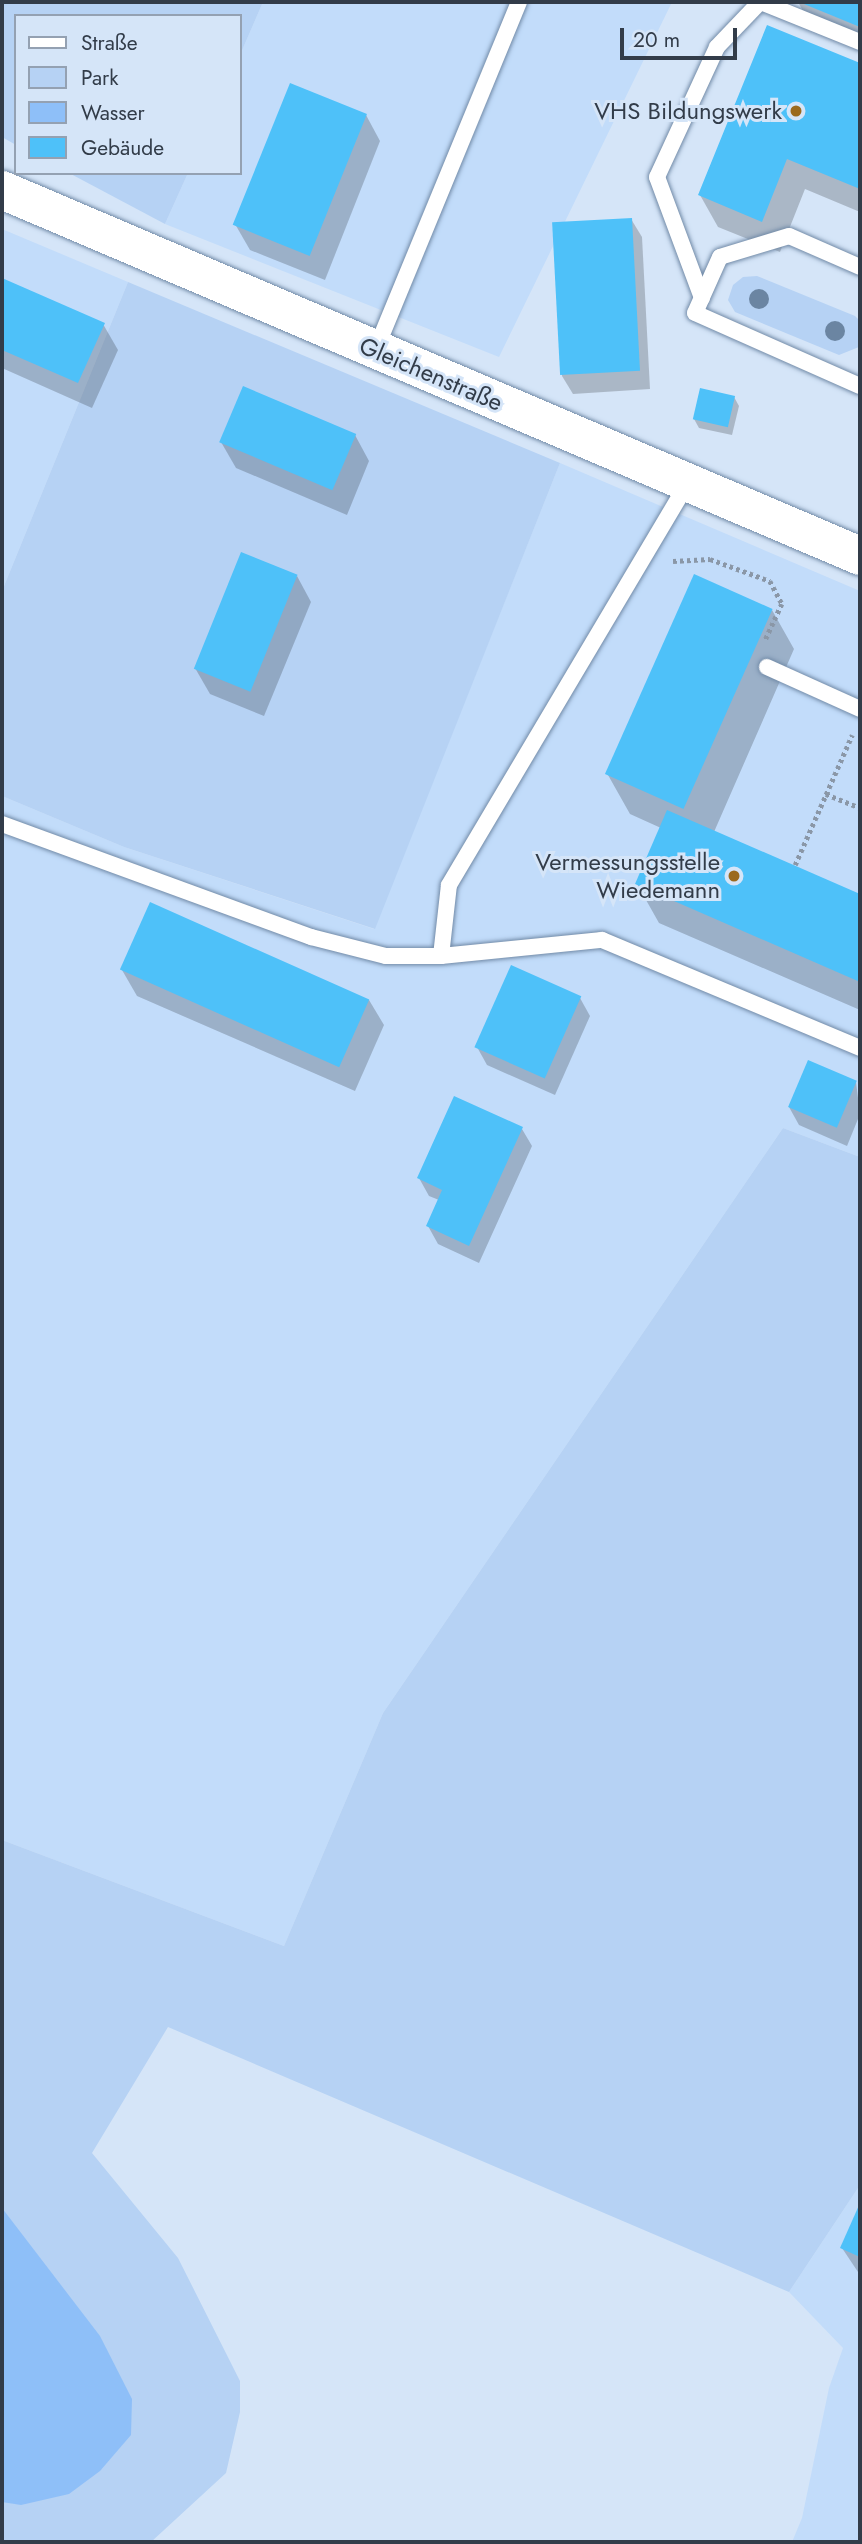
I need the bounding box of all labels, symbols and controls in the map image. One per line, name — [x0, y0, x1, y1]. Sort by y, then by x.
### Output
legend — [14, 14, 242, 175]
scale bar — [624, 14, 741, 58]
text: 20 m — [633, 25, 680, 55]
text: Straße — [81, 28, 138, 58]
text: Park — [81, 63, 118, 93]
place label: VHS Bildungswerk — [594, 97, 782, 125]
text: Wasser — [81, 98, 145, 128]
marker: VHS Bildungswerk — [788, 103, 804, 119]
text: Gebäude — [81, 133, 164, 163]
street label: Gleichenstraße — [355, 331, 507, 417]
place label: Vermessungsstelle Wiedemann — [535, 848, 720, 904]
marker: Vermessungsstelle Wiedemann — [726, 868, 742, 884]

